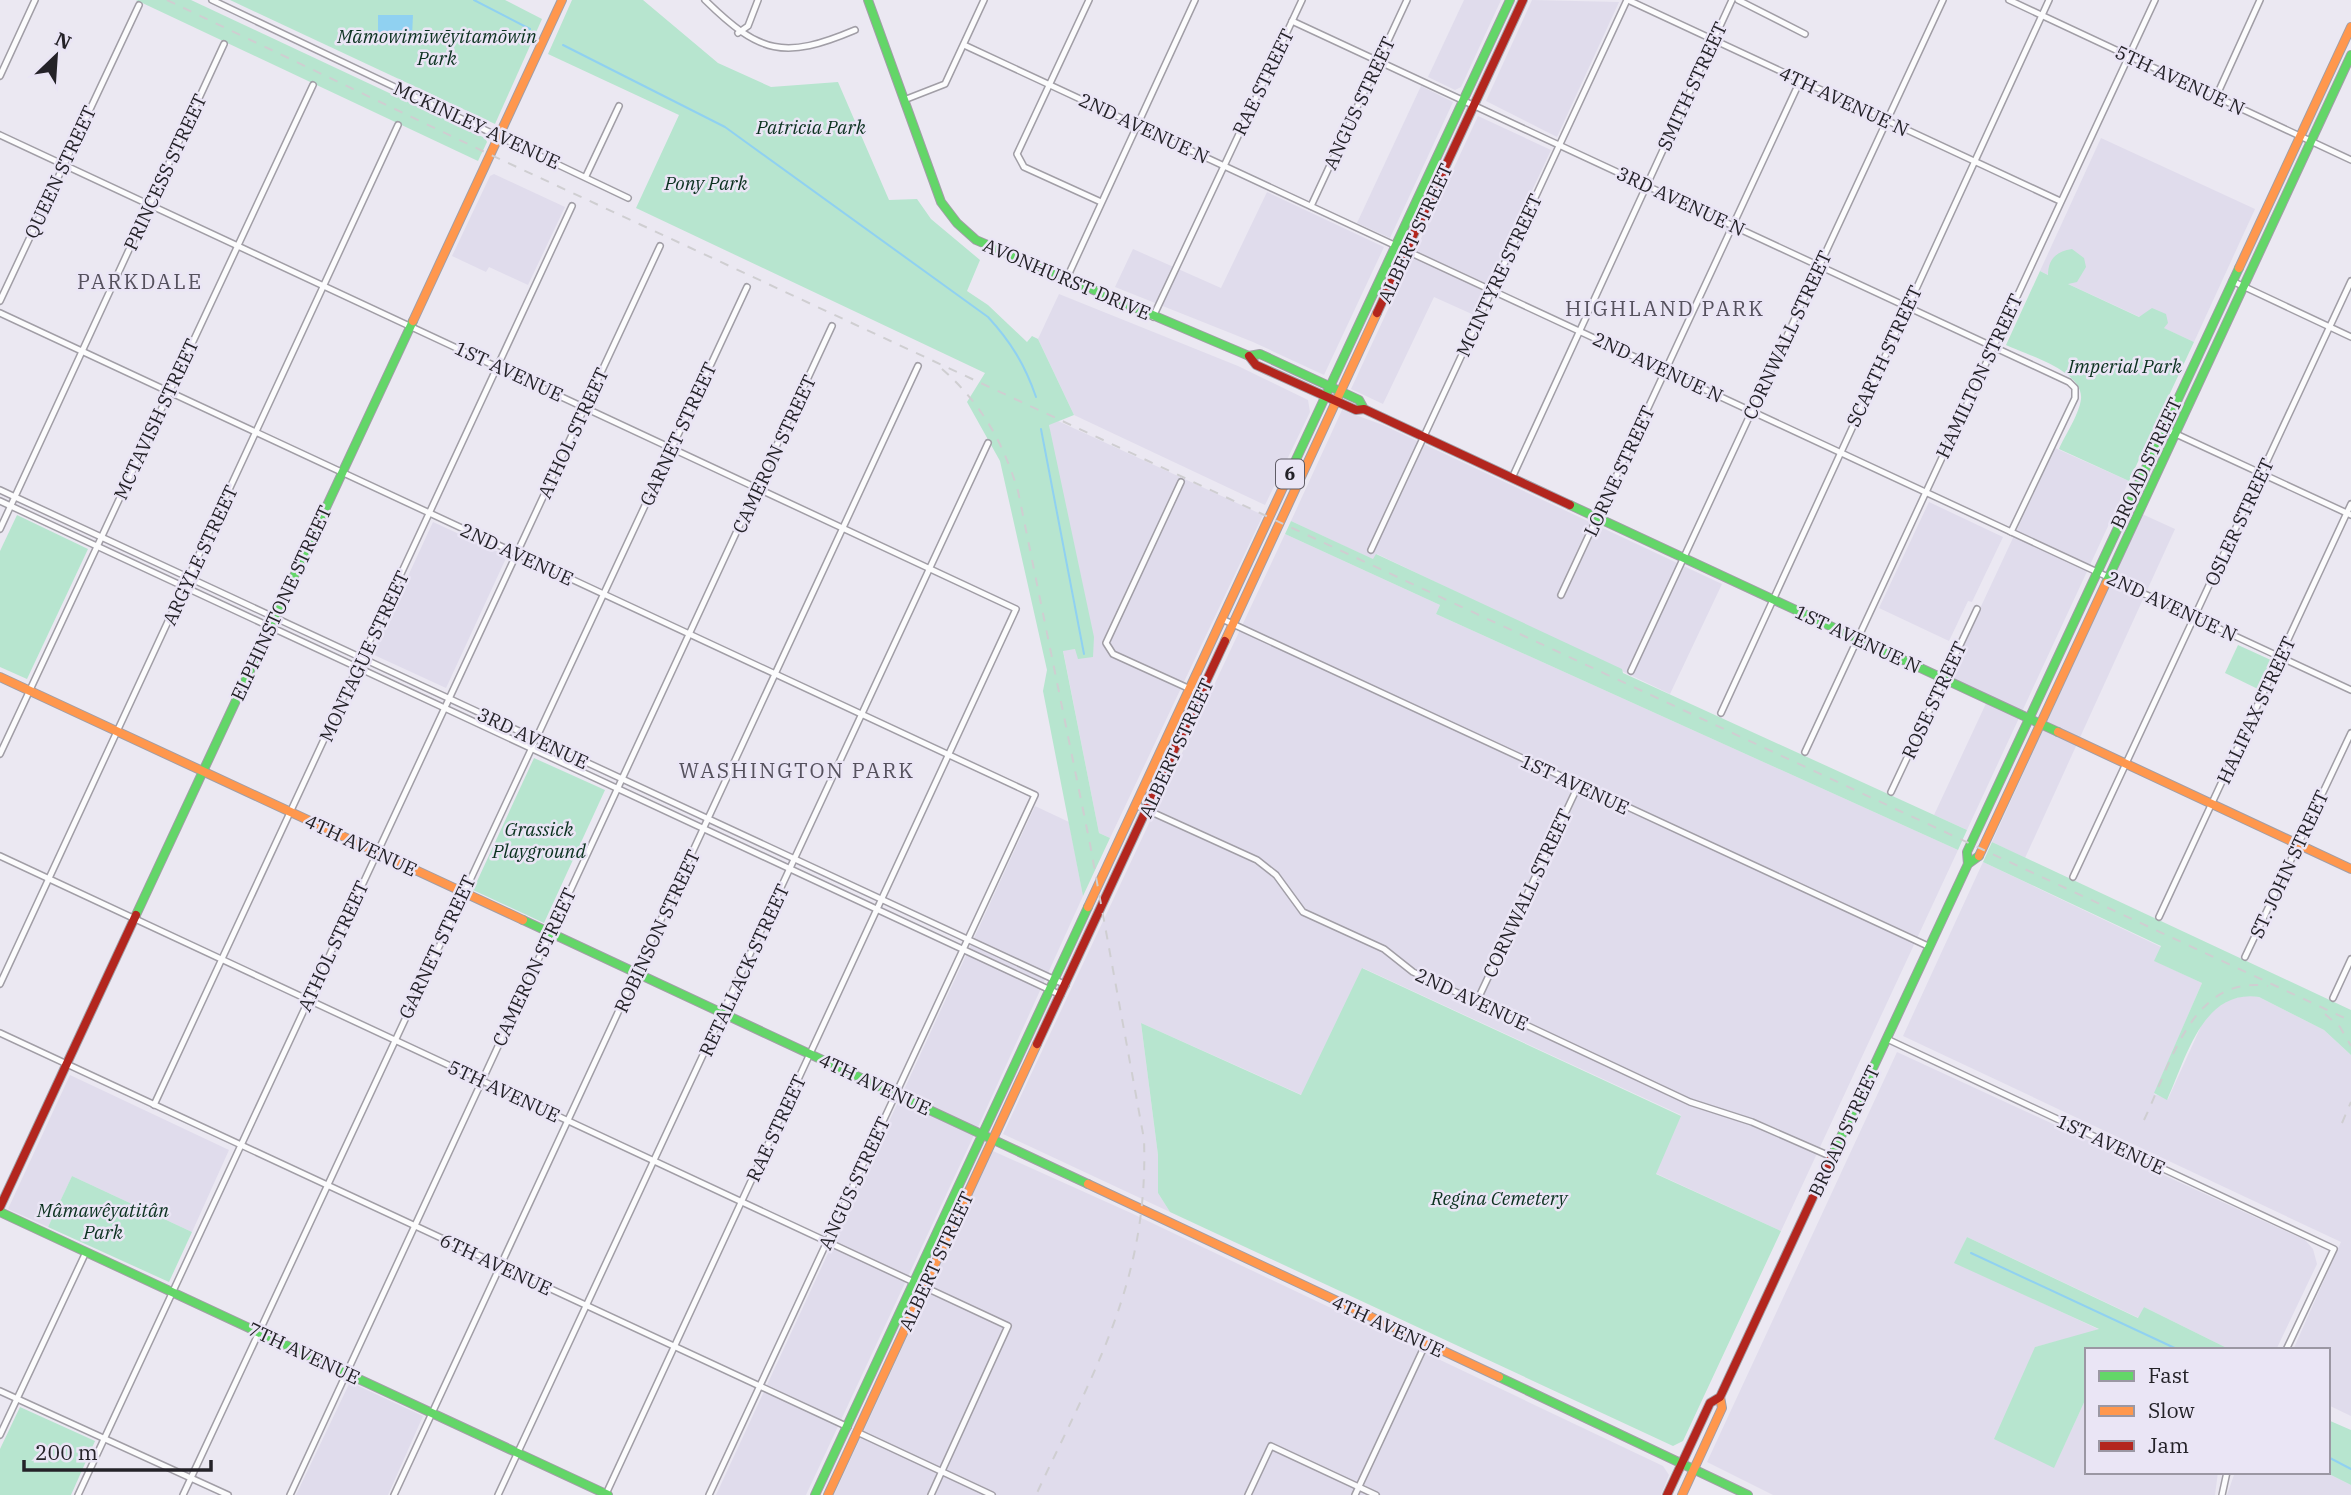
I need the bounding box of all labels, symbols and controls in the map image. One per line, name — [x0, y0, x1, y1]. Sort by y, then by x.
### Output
street label: SMITH STREET — [1652, 18, 1732, 154]
north arrow — [21, 21, 91, 91]
park label: Māmowimīwēyitamōwin Park — [336, 24, 537, 70]
street label: RAE STREET — [1227, 25, 1299, 139]
text: N — [51, 27, 75, 55]
street label: ANGUS STREET — [1318, 33, 1400, 173]
street label: 5TH AVENUE N — [2111, 40, 2249, 120]
street label: 4TH AVENUE N — [1775, 61, 1913, 141]
street label: MCKINLEY AVENUE — [390, 76, 564, 174]
street label: 2ND AVENUE N — [1075, 87, 1213, 169]
street label: PRINCESS STREET — [118, 90, 212, 254]
street label: QUEEN STREET — [19, 102, 101, 242]
park label: Patricia Park — [755, 115, 867, 139]
street label: ALBERT STREET — [1372, 159, 1458, 307]
street label: 3RD AVENUE N — [1613, 161, 1749, 241]
park label: Pony Park — [663, 171, 749, 195]
street label: MCINTYRE STREET — [1451, 190, 1547, 360]
street label: AVONHURST DRIVE — [980, 233, 1154, 325]
street label: CORNWALL STREET — [1737, 247, 1837, 423]
district label: PARKDALE — [77, 267, 203, 295]
street label: SCARTH STREET — [1841, 282, 1927, 430]
street label: HAMILTON STREET — [1930, 290, 2028, 462]
district label: HIGHLAND PARK — [1565, 294, 1765, 322]
street label: 2ND AVENUE N — [1589, 326, 1727, 408]
street label: MCTAVISH STREET — [108, 335, 204, 503]
street label: 1ST AVENUE — [451, 335, 567, 407]
park label: Imperial Park — [2067, 354, 2183, 378]
street label: GARNET STREET — [634, 358, 722, 510]
street label: ATHOL STREET — [532, 364, 614, 502]
street label: CAMERON STREET — [727, 371, 821, 537]
street label: BROAD STREET — [2105, 394, 2187, 532]
street label: LORNE STREET — [1578, 402, 1660, 540]
street label: OSLER STREET — [2199, 454, 2279, 590]
road number: 6 — [1276, 460, 1304, 488]
street label: ARGYLE STREET — [157, 481, 243, 629]
street label: ELPHINSTONE STREET — [225, 502, 337, 704]
street label: 2ND AVENUE — [457, 517, 577, 591]
street label: 2ND AVENUE N — [2103, 565, 2241, 647]
street label: MONTAGUE STREET — [314, 567, 414, 745]
street label: 1ST AVENUE N — [1791, 599, 1925, 679]
street label: HALIFAX STREET — [2211, 632, 2301, 788]
street label: ROSE STREET — [1896, 637, 1972, 763]
street label: ALBERT STREET — [1133, 674, 1219, 822]
street label: 3RD AVENUE — [474, 702, 592, 774]
street label: 1ST AVENUE — [1517, 748, 1633, 820]
district label: WASHINGTON PARK — [679, 756, 915, 784]
street label: ST. JOHN STREET — [2244, 786, 2334, 942]
street label: CORNWALL STREET — [1477, 805, 1577, 981]
street label: 4TH AVENUE — [301, 809, 421, 881]
park label: Grassick Playground — [491, 817, 586, 863]
street label: ROBINSON STREET — [609, 846, 705, 1016]
street label: GARNET STREET — [393, 871, 481, 1023]
street label: ATHOL STREET — [292, 877, 374, 1015]
street label: RETALLACK STREET — [693, 880, 795, 1060]
street label: CAMERON STREET — [487, 884, 581, 1050]
street label: 2ND AVENUE — [1412, 962, 1532, 1036]
street label: 4TH AVENUE — [815, 1048, 935, 1120]
street label: 5TH AVENUE — [444, 1055, 564, 1127]
street label: BROAD STREET — [1803, 1062, 1885, 1200]
street label: RAE STREET — [741, 1071, 811, 1185]
street label: 1ST AVENUE — [2053, 1108, 2169, 1180]
street label: ANGUS STREET — [813, 1113, 895, 1253]
park label: Regina Cemetery — [1430, 1186, 1568, 1210]
street label: ALBERT STREET — [893, 1187, 979, 1335]
park label: Mâmawêyatitân Park — [36, 1198, 169, 1244]
street label: 6TH AVENUE — [436, 1228, 556, 1300]
street label: 4TH AVENUE — [1328, 1290, 1448, 1362]
street label: 7TH AVENUE — [244, 1317, 364, 1389]
legend — [2085, 1348, 2330, 1474]
text: Fast — [2148, 1361, 2189, 1389]
text: Slow — [2148, 1396, 2195, 1424]
scale bar — [24, 1428, 212, 1472]
text: Jam — [2148, 1431, 2189, 1459]
text: 200 m — [35, 1438, 98, 1466]

